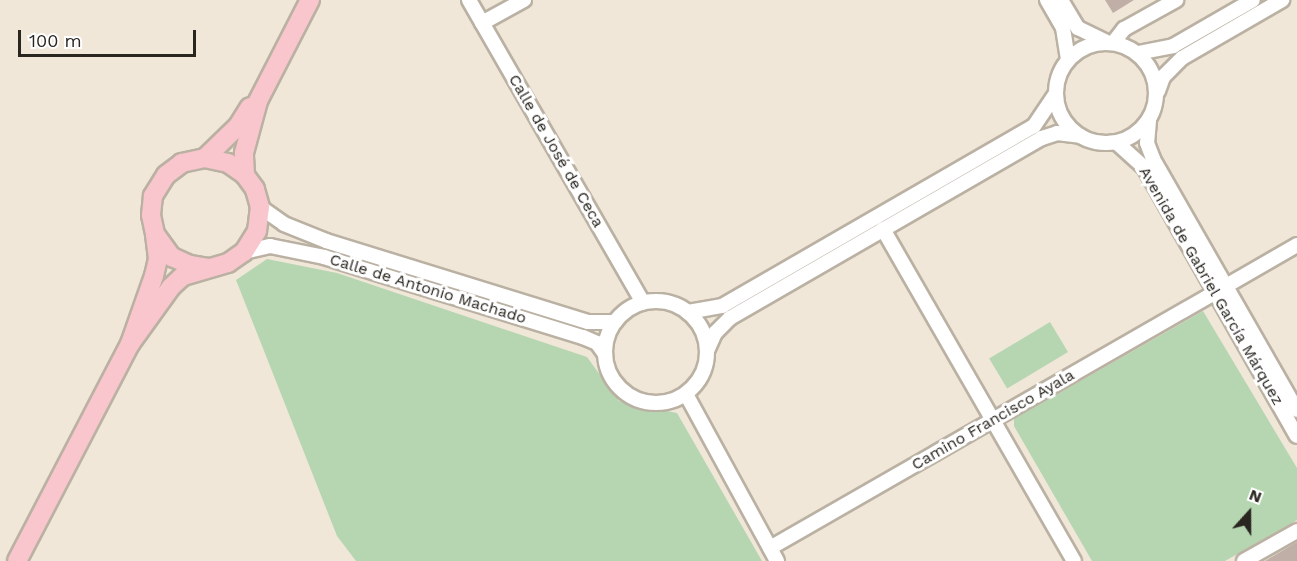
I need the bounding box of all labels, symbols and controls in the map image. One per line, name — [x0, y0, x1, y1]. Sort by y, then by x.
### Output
scale bar — [21, 18, 200, 56]
text: 100 m — [29, 30, 82, 51]
street label: Calle de José de Ceca — [504, 71, 608, 231]
street label: Avenida de Gabriel García Márquez — [1134, 163, 1288, 409]
street label: Calle de Antonio Machado — [327, 250, 529, 328]
street label: Camino Francisco Ayala — [908, 365, 1078, 475]
north arrow — [1219, 483, 1279, 543]
text: N — [1247, 485, 1265, 507]

